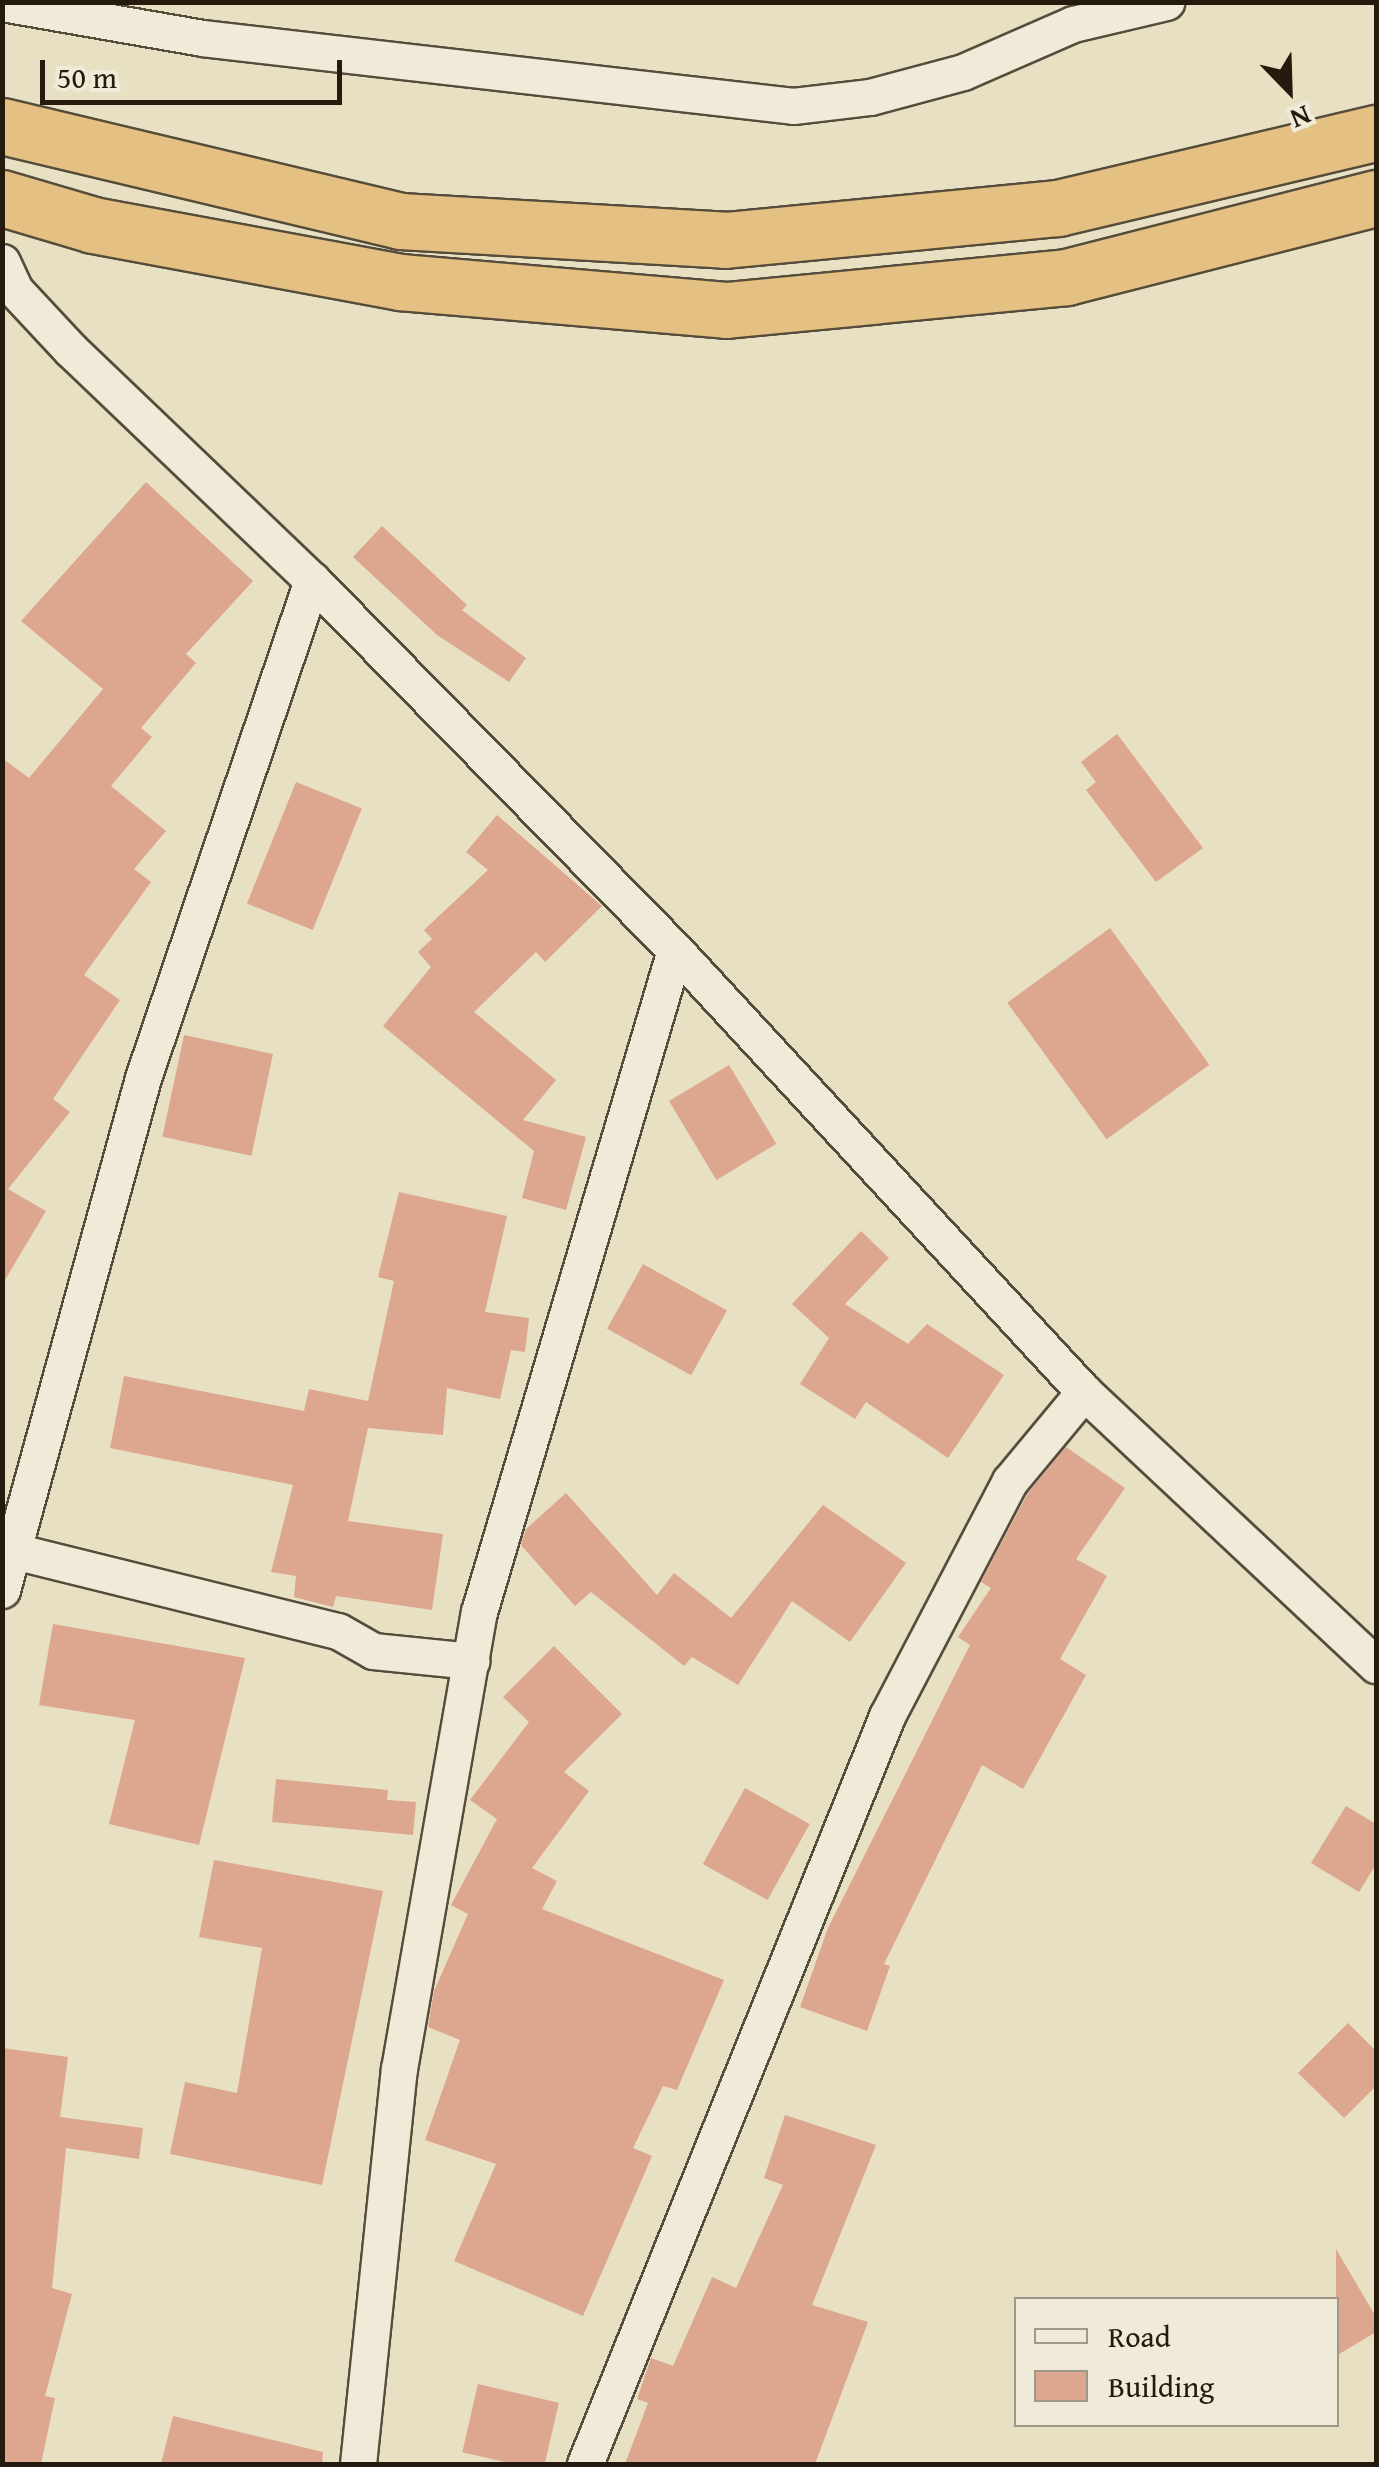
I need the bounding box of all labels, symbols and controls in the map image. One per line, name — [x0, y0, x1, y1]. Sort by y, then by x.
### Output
scale bar — [45, 40, 348, 102]
north arrow — [1239, 40, 1339, 140]
text: 50 m — [57, 55, 117, 99]
text: N — [1284, 96, 1318, 141]
legend — [1014, 2297, 1339, 2427]
text: Road — [1108, 2314, 1171, 2358]
text: Building — [1108, 2364, 1214, 2408]

